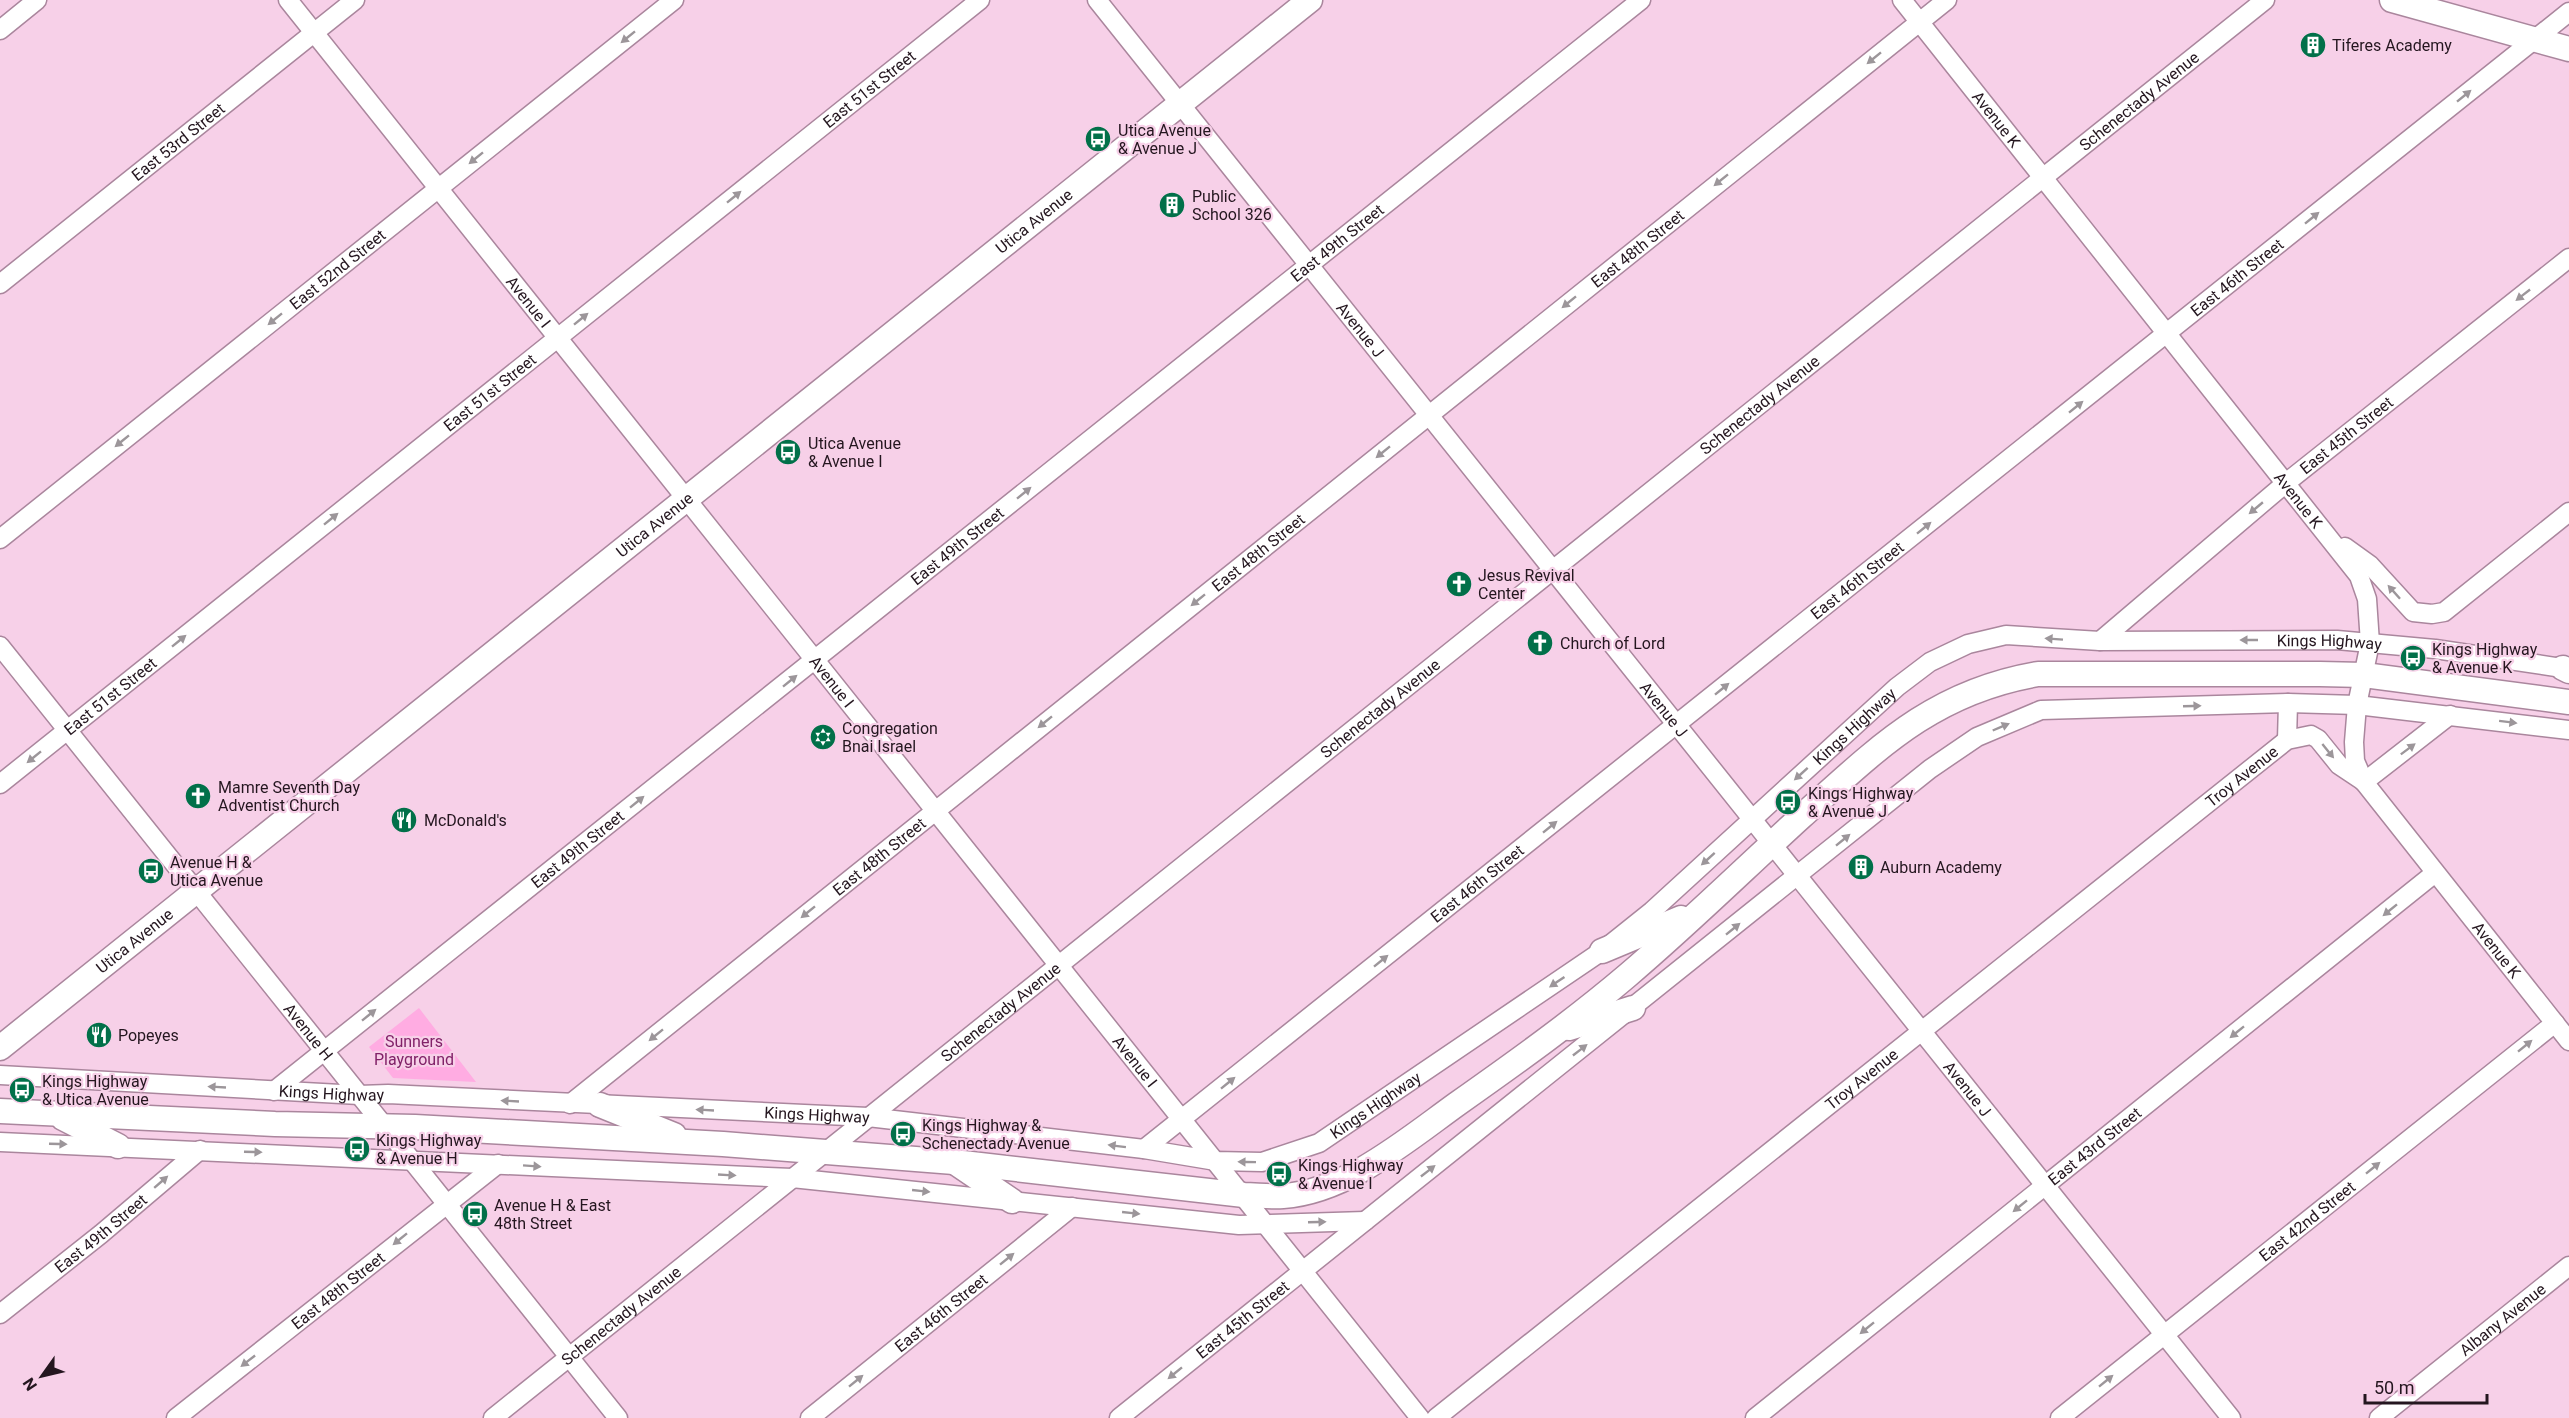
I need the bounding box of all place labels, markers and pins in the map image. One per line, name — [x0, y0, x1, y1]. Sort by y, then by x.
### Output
building icon: Tiferes Academy — [2298, 30, 2328, 60]
place label: Tiferes Academy — [2332, 36, 2452, 55]
place label: Utica Avenue & Avenue J — [1118, 121, 1211, 158]
bus stop icon: Utica Avenue & Avenue J — [1083, 124, 1113, 154]
place label: Public School 326 — [1192, 187, 1272, 224]
building icon: Public School 326 — [1157, 190, 1187, 220]
place label: Utica Avenue & Avenue I — [808, 434, 901, 471]
bus stop icon: Utica Avenue & Avenue I — [773, 437, 803, 467]
place label: Jesus Revival Center — [1478, 566, 1575, 603]
church icon: Jesus Revival Center — [1444, 569, 1474, 599]
church icon: Church of Lord — [1525, 628, 1555, 658]
place label: Church of Lord — [1560, 634, 1665, 653]
place label: Kings Highway & Avenue K — [2432, 640, 2538, 677]
bus stop icon: Kings Highway & Avenue K — [2398, 643, 2428, 673]
place label: Congregation Bnai Israel — [842, 719, 938, 756]
synagogue icon: Congregation Bnai Israel — [808, 722, 838, 752]
place label: Mamre Seventh Day Adventist Church — [218, 778, 360, 815]
church icon: Mamre Seventh Day Adventist Church — [183, 781, 213, 811]
place label: Kings Highway & Avenue J — [1808, 784, 1914, 821]
bus stop icon: Kings Highway & Avenue J — [1773, 787, 1803, 817]
restaurant icon: McDonald's — [389, 805, 419, 835]
place label: McDonald's — [424, 811, 507, 830]
building icon: Auburn Academy — [1846, 852, 1876, 882]
place label: Avenue H & Utica Avenue — [170, 853, 263, 890]
bus stop icon: Avenue H & Utica Avenue — [136, 856, 166, 886]
place label: Auburn Academy — [1880, 858, 2002, 877]
restaurant icon: Popeyes — [84, 1020, 114, 1050]
place label: Popeyes — [118, 1026, 179, 1045]
place label: Kings Highway & Utica Avenue — [42, 1072, 149, 1109]
bus stop icon: Kings Highway & Utica Avenue — [7, 1075, 37, 1105]
place label: Kings Highway & Schenectady Avenue — [922, 1116, 1070, 1153]
bus stop icon: Kings Highway & Schenectady Avenue — [888, 1119, 918, 1149]
place label: Kings Highway & Avenue H — [376, 1131, 482, 1168]
bus stop icon: Kings Highway & Avenue H — [342, 1134, 372, 1164]
place label: Kings Highway & Avenue I — [1298, 1156, 1404, 1193]
bus stop icon: Kings Highway & Avenue I — [1264, 1159, 1294, 1189]
place label: Avenue H & East 48th Street — [494, 1196, 611, 1233]
bus stop icon: Avenue H & East 48th Street — [460, 1199, 490, 1229]

